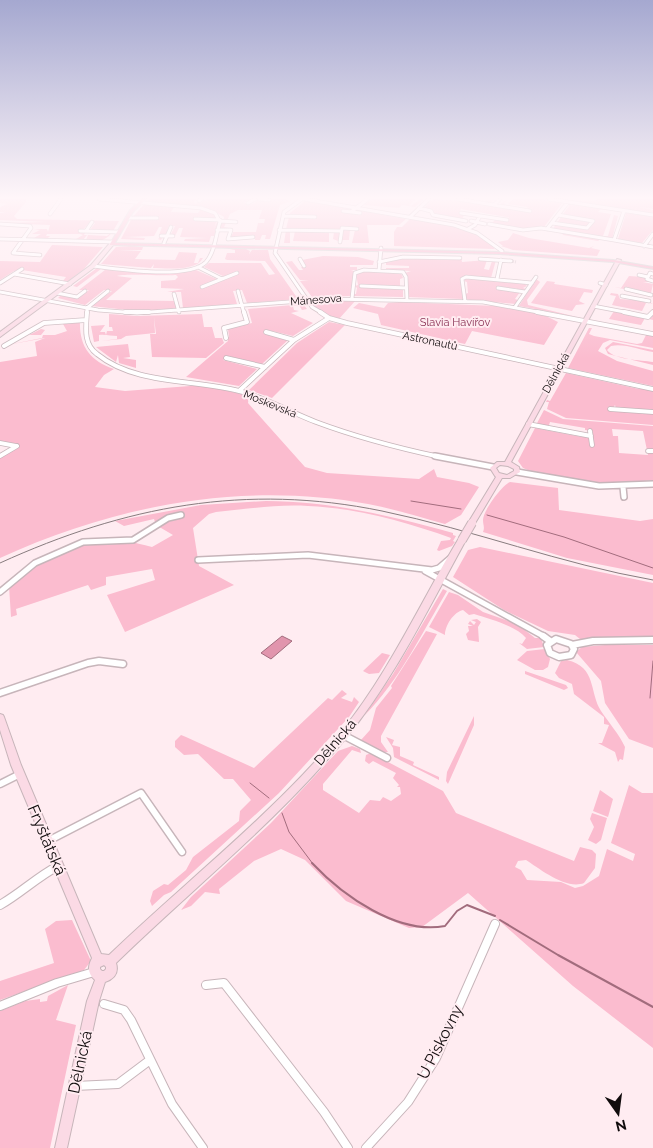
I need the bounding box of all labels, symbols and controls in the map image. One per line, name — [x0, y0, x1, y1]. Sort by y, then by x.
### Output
street label: Mánesova — [290, 292, 342, 308]
park label: Slavia Havířov — [420, 316, 490, 329]
street label: Astronautů — [401, 329, 459, 353]
street label: Dělnická — [540, 351, 572, 395]
street label: Moskevská — [242, 387, 298, 421]
street label: Dělnická — [311, 716, 359, 768]
street label: Fryštátská — [24, 802, 70, 878]
street label: U Pískovny — [413, 1001, 467, 1082]
street label: Dělnická — [64, 1029, 96, 1095]
north arrow — [593, 1088, 643, 1138]
text: N — [614, 1117, 628, 1135]

